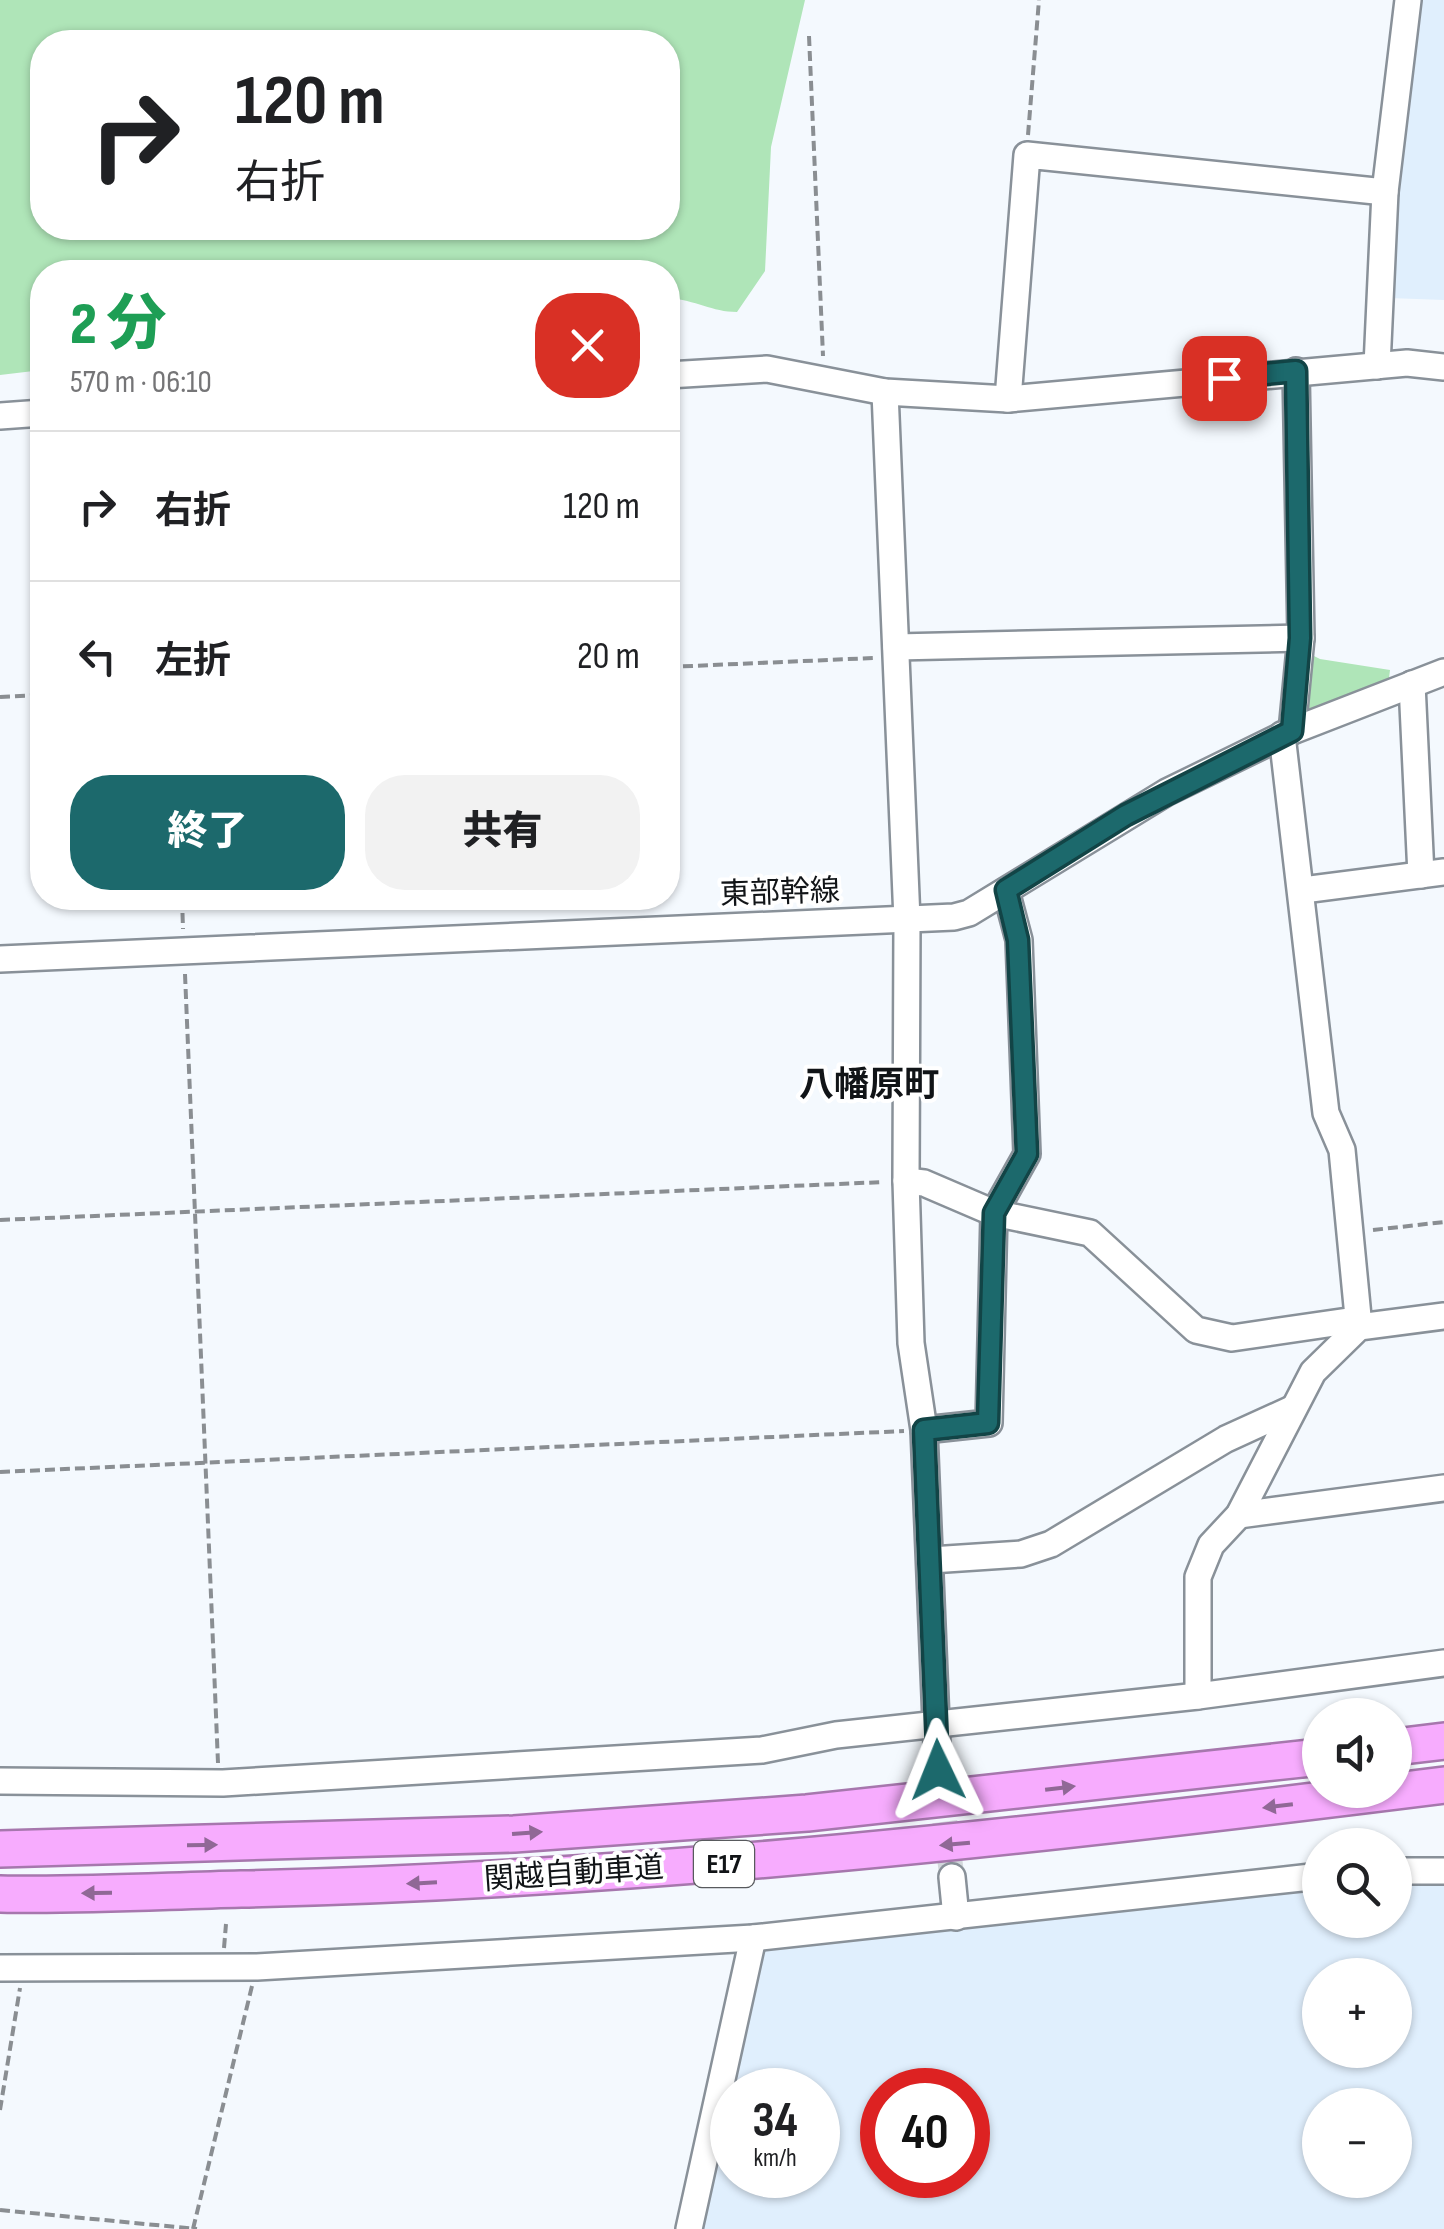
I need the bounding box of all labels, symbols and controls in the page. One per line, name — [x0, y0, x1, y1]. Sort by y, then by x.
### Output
text: 120 m — [235, 60, 385, 144]
icon: right — [70, 70, 200, 200]
text: 右折 — [235, 156, 325, 211]
text: 2 分 — [70, 289, 166, 361]
button: close — [535, 293, 640, 398]
pin — [1182, 336, 1267, 421]
icon: arrive — [1197, 351, 1252, 406]
text: 570 m · 06:10 — [70, 363, 212, 402]
icon: right — [70, 479, 125, 534]
text: 120 m — [563, 484, 640, 529]
text: 右折 — [155, 489, 231, 534]
icon: left — [70, 629, 125, 684]
text: 20 m — [577, 634, 640, 679]
text: 左折 — [155, 639, 231, 684]
button: 終了 — [70, 775, 345, 890]
button: 共有 — [365, 775, 640, 890]
street label: 東部幹線 — [719, 873, 841, 913]
district label: 八幡原町 — [799, 1064, 939, 1107]
map controls — [1302, 1698, 1412, 2198]
button: sound — [1302, 1698, 1412, 1808]
position arrow — [886, 1718, 990, 1822]
one-way arrow — [1045, 1780, 1077, 1796]
one-way arrow — [1261, 1798, 1293, 1814]
one-way arrow — [512, 1825, 544, 1841]
button: search — [1302, 1828, 1412, 1938]
one-way arrow — [939, 1836, 970, 1852]
one-way arrow — [187, 1837, 219, 1853]
road number: E17 — [694, 1841, 754, 1887]
street label: 関越自動車道 — [483, 1850, 665, 1898]
one-way arrow — [405, 1876, 437, 1892]
one-way arrow — [80, 1885, 112, 1901]
button: + — [1302, 1958, 1412, 2068]
speed limit sign: 40 — [860, 2068, 990, 2198]
button: − — [1302, 2088, 1412, 2198]
text: 34 — [752, 2091, 798, 2151]
text: km/h — [753, 2143, 797, 2174]

